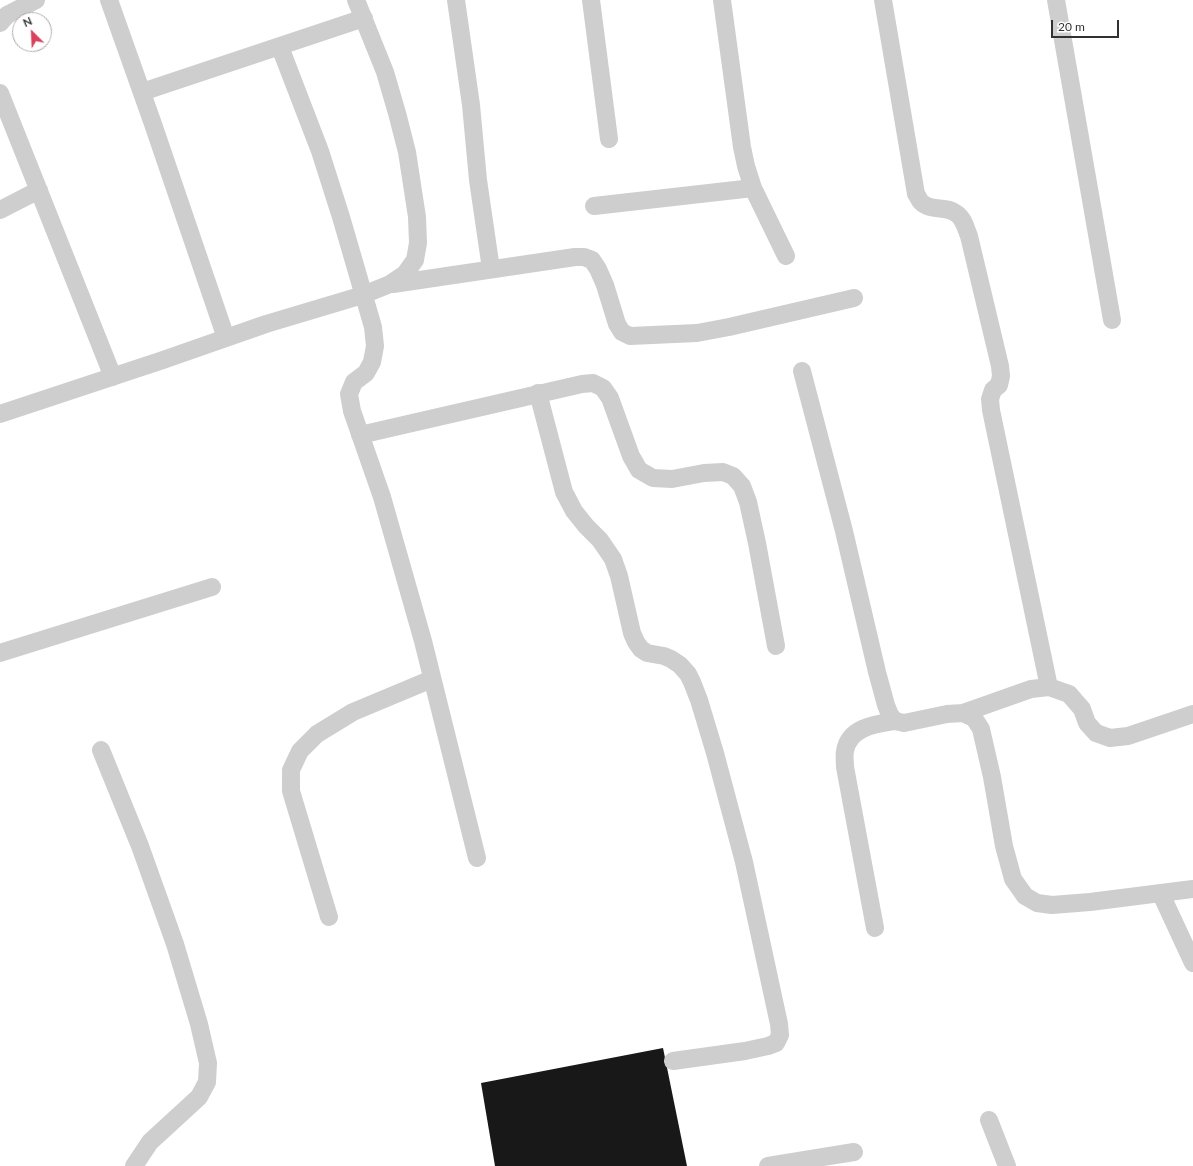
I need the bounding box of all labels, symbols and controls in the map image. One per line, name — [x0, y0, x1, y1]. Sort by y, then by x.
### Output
north arrow — [12, 12, 52, 52]
scale bar — [1053, 12, 1121, 38]
text: N — [21, 14, 34, 29]
text: 20 m — [1058, 19, 1085, 34]

